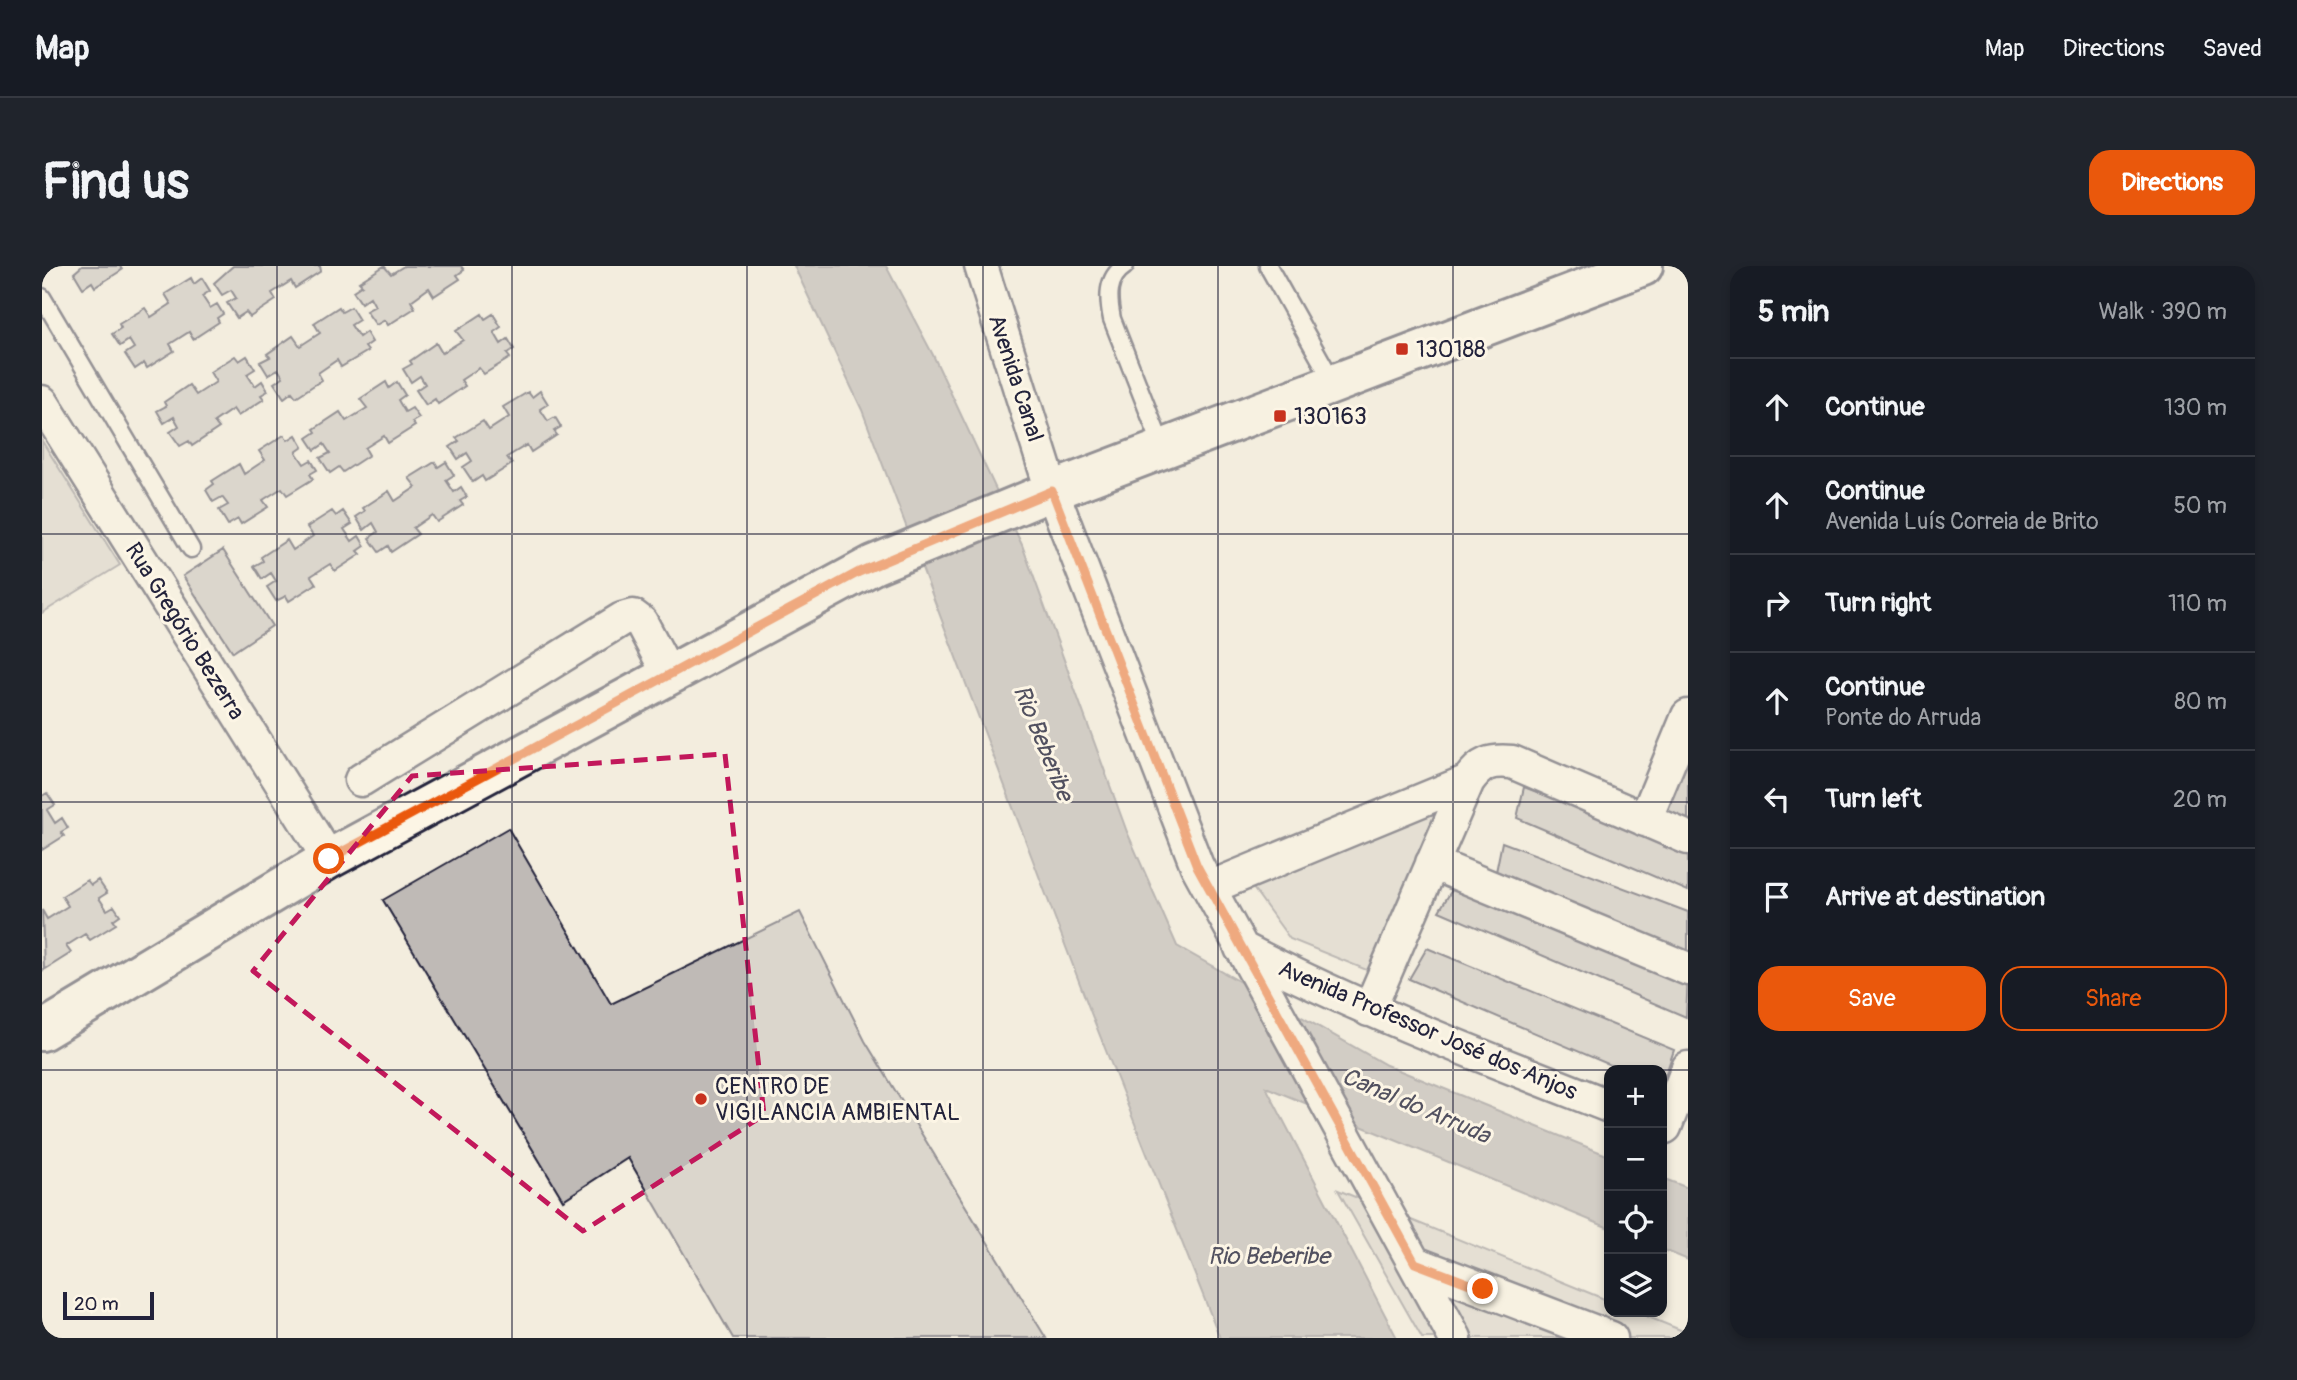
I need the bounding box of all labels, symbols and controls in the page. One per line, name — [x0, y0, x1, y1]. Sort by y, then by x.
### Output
text: Map — [35, 28, 90, 69]
text: Map — [1985, 34, 2025, 63]
text: Directions — [2063, 34, 2164, 63]
text: Saved — [2202, 34, 2262, 63]
button: Directions — [2089, 150, 2255, 215]
text: Find us — [42, 152, 189, 213]
text: 5 min — [1758, 293, 1829, 330]
text: Walk · 390 m — [2098, 297, 2227, 326]
street label: Avenida Canal — [982, 311, 1050, 445]
place label: 130188 — [1416, 335, 1486, 364]
marker: 130188 — [1394, 341, 1410, 357]
icon: ahead — [1758, 388, 1796, 426]
text: Continue — [1825, 391, 1925, 423]
text: 130 m — [2164, 393, 2227, 422]
place label: 130163 — [1294, 402, 1367, 431]
marker: 130163 — [1272, 408, 1288, 424]
text: Continue — [1825, 475, 1925, 507]
icon: ahead — [1758, 486, 1796, 524]
text: 50 m — [2173, 491, 2227, 520]
text: Avenida Luís Correia de Brito — [1825, 507, 2099, 536]
street label: Rua Gregório Bezerra — [119, 537, 251, 725]
icon: right — [1758, 584, 1796, 622]
text: Turn right — [1825, 587, 1931, 619]
text: 110 m — [2168, 589, 2227, 618]
text: Continue — [1825, 671, 1925, 703]
water label: Rio Beberibe — [1007, 681, 1080, 807]
icon: ahead — [1758, 682, 1796, 720]
text: 80 m — [2174, 687, 2227, 716]
text: Ponte do Arruda — [1825, 703, 1981, 732]
icon: left — [1758, 780, 1796, 818]
text: Turn left — [1825, 783, 1921, 815]
text: 20 m — [2173, 785, 2227, 814]
route start — [313, 843, 344, 874]
icon: arrive — [1758, 878, 1796, 916]
text: Arrive at destination — [1825, 881, 2045, 913]
street label: Avenida Professor José dos Anjos — [1274, 954, 1582, 1106]
button: Save — [1758, 966, 1986, 1031]
button: Share — [2000, 966, 2227, 1031]
water label: Canal do Arruda — [1338, 1062, 1496, 1151]
map controls — [1604, 1065, 1667, 1317]
button: + — [1604, 1065, 1667, 1128]
place label: CENTRO DE VIGILANCIA AMBIENTAL — [715, 1072, 960, 1127]
marker: CENTRO DE VIGILANCIA AMBIENTAL — [693, 1091, 709, 1107]
button: − — [1604, 1128, 1667, 1191]
button: locate — [1604, 1191, 1667, 1254]
water label: Rio Beberibe — [1208, 1242, 1332, 1271]
button: layers — [1604, 1254, 1667, 1317]
route end — [1467, 1273, 1498, 1304]
scale bar — [63, 1289, 154, 1321]
text: 20 m — [74, 1292, 119, 1316]

